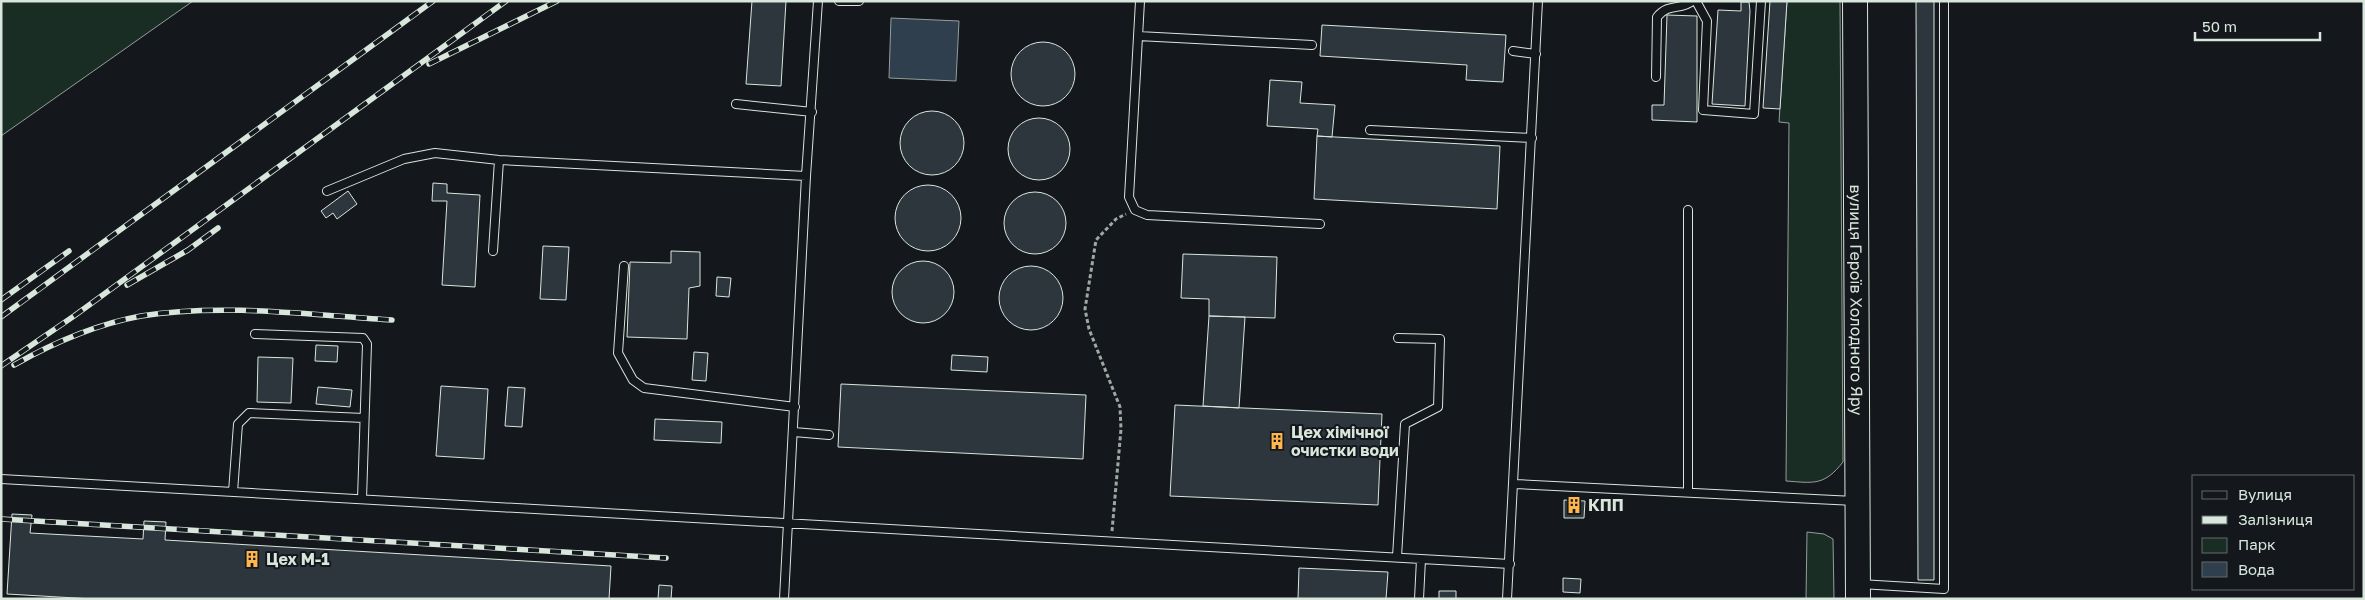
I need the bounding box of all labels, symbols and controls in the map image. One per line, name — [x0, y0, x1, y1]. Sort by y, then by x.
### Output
scale bar — [2195, 10, 2320, 42]
text: 50 m — [2202, 17, 2237, 35]
street label: вулиця Героїв Холодного Яру — [1846, 184, 1867, 416]
place label: Цех хімічної очистки води — [1291, 422, 1399, 460]
building icon: Цех хімічної очистки води — [1267, 431, 1287, 451]
legend — [2192, 475, 2355, 590]
text: Вулиця — [2238, 485, 2292, 503]
building icon: КПП — [1564, 495, 1584, 515]
place label: КПП — [1588, 495, 1624, 515]
text: Залізниця — [2238, 510, 2313, 528]
text: Парк — [2238, 535, 2276, 553]
building icon: Цех М-1 — [242, 549, 262, 569]
place label: Цех М-1 — [266, 549, 329, 569]
text: Вода — [2238, 560, 2275, 578]

